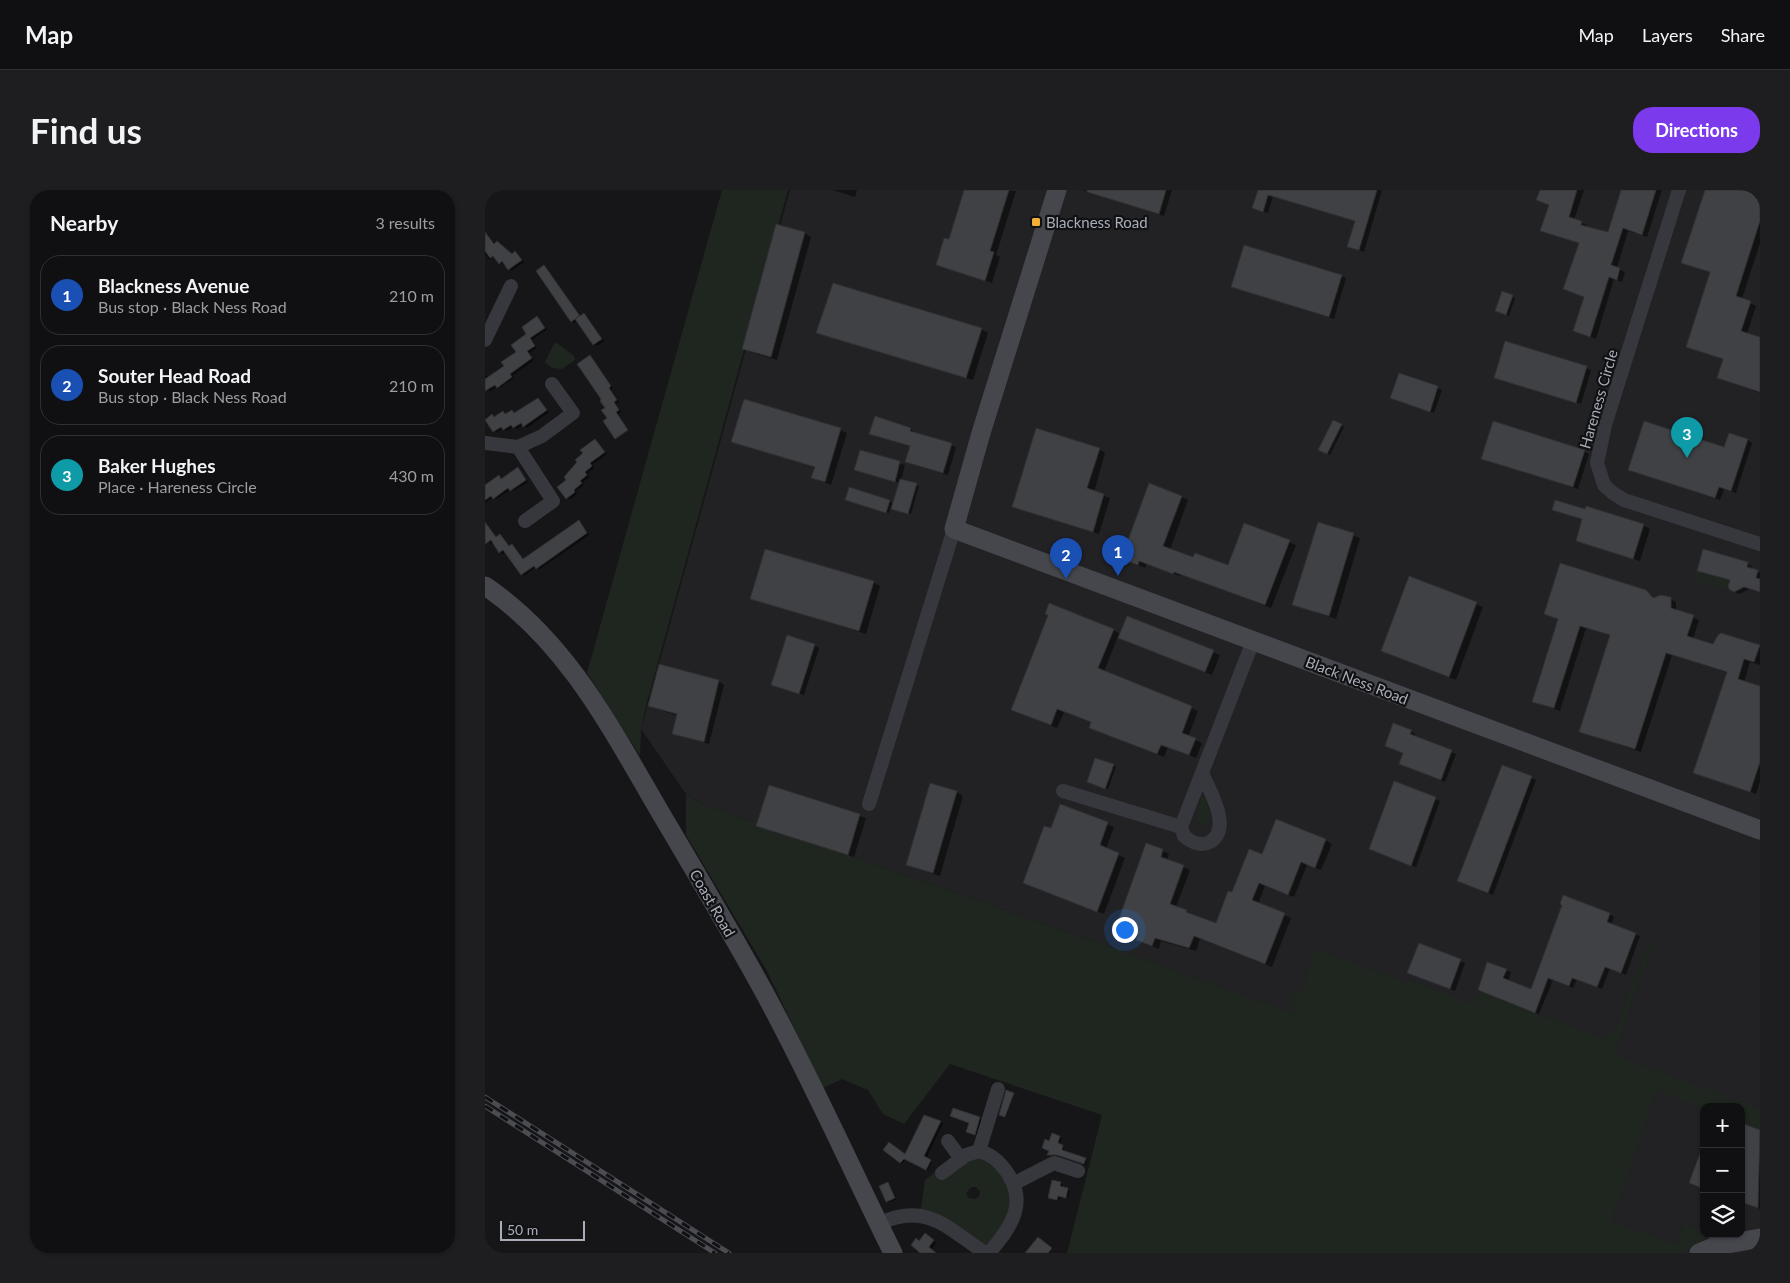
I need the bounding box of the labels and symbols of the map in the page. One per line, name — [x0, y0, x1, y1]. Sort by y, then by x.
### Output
place label: Blackness Road — [1046, 213, 1148, 231]
marker: Blackness Road — [1030, 216, 1042, 228]
street label: Hareness Circle — [1575, 347, 1621, 451]
pin: 3 — [1671, 417, 1703, 458]
pin: 1 — [1102, 535, 1134, 576]
pin: 2 — [1050, 538, 1082, 579]
street label: Black Ness Road — [1303, 652, 1411, 708]
street label: Coast Road — [687, 866, 739, 940]
your location — [1112, 917, 1138, 943]
scale bar — [500, 1218, 585, 1241]

